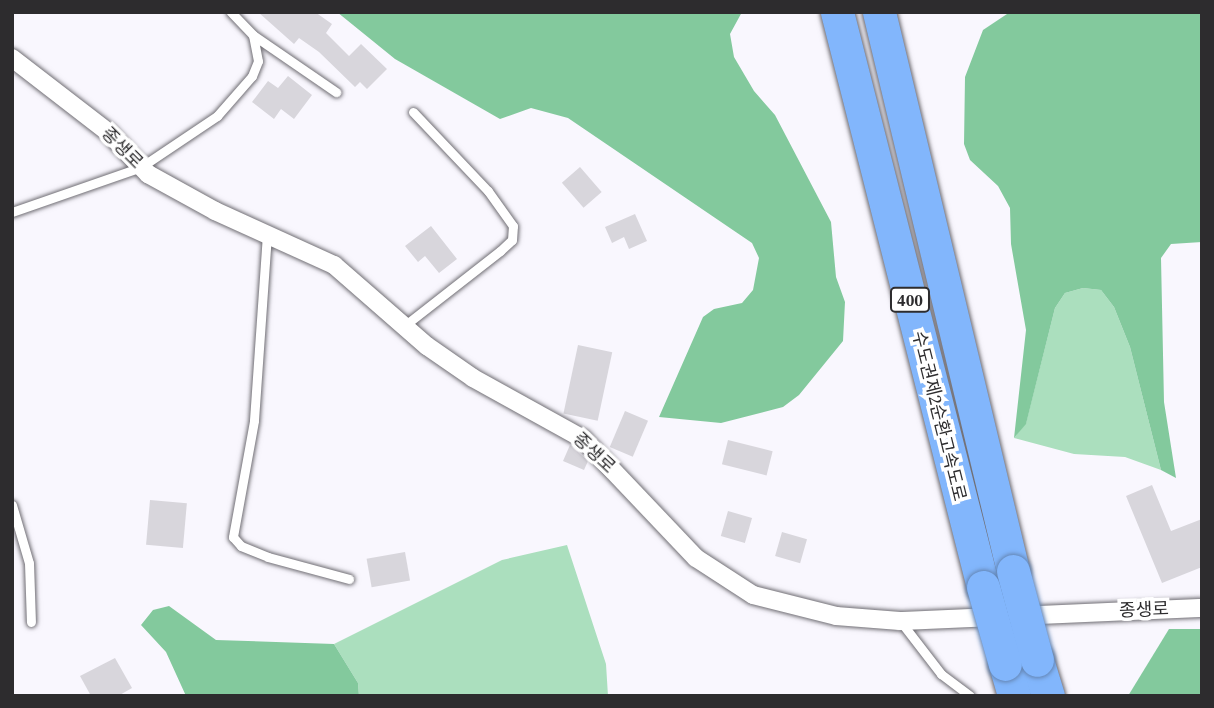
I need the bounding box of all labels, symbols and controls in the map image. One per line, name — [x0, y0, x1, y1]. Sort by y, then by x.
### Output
street label: 종생로 — [97, 123, 147, 173]
road number: 400 — [889, 288, 931, 312]
street label: 수도권제2순환고속도로 — [907, 329, 971, 503]
street label: 종생로 — [568, 428, 620, 478]
street label: 종생로 — [1119, 598, 1169, 622]

